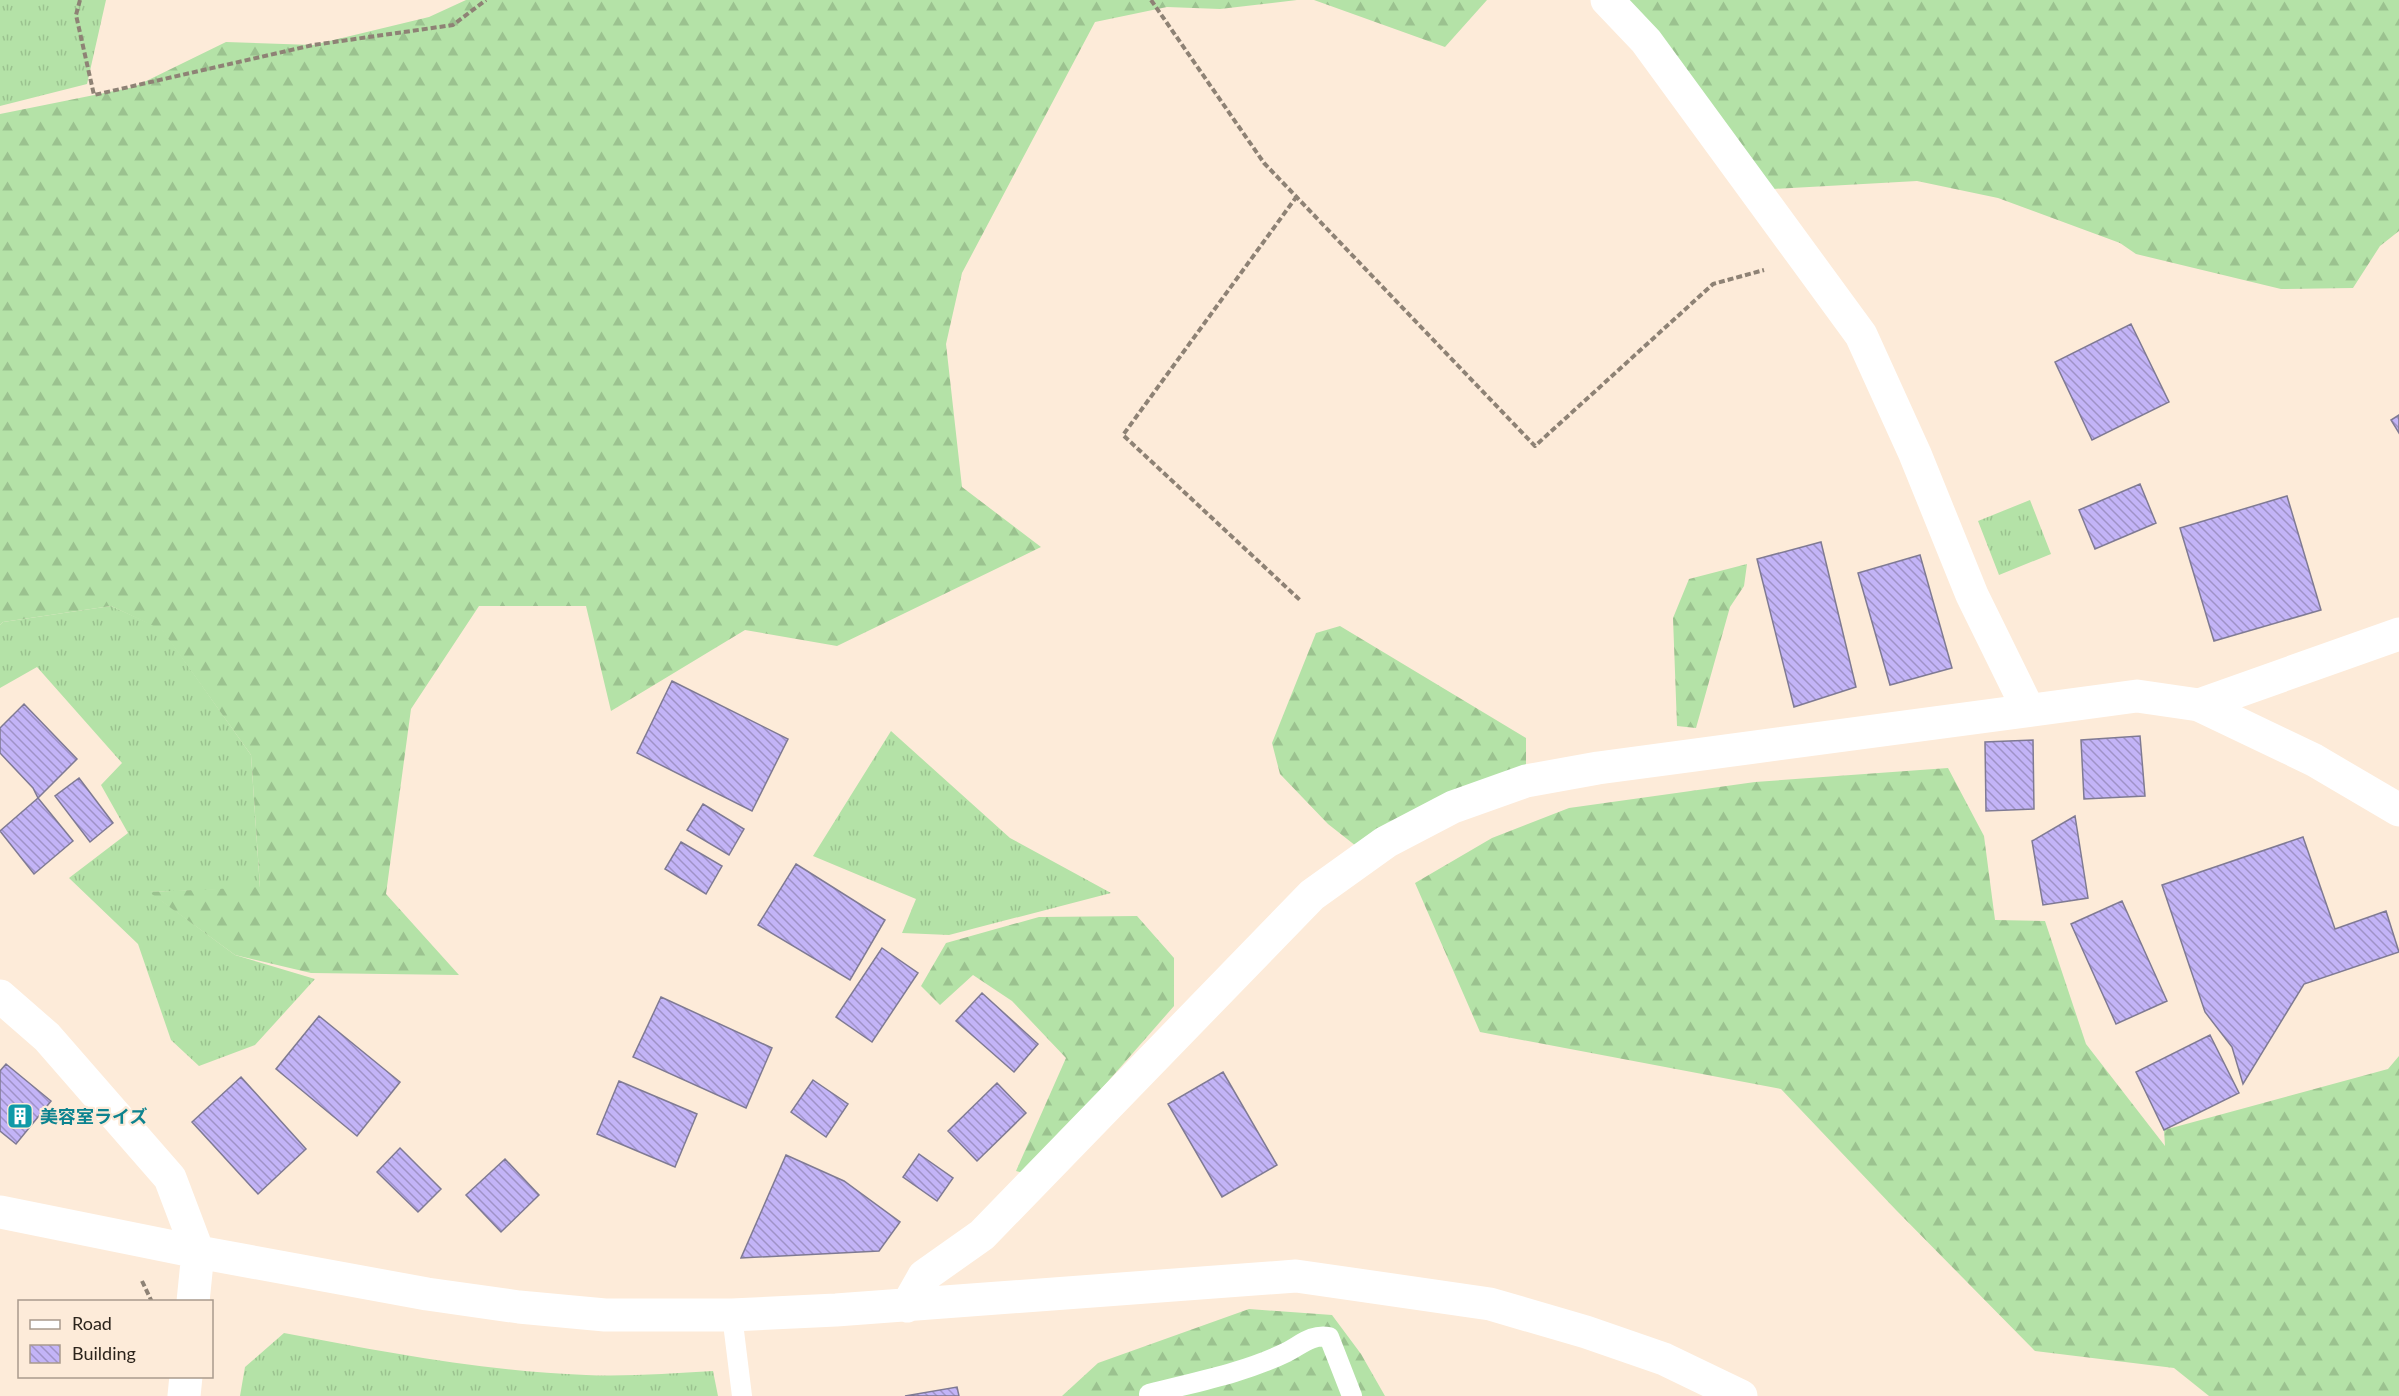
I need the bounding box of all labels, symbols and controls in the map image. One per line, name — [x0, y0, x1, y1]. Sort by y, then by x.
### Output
building icon: 美容室ライズ — [5, 1101, 35, 1131]
place label: 美容室ライズ — [40, 1105, 147, 1127]
legend — [18, 1300, 213, 1378]
text: Road — [72, 1312, 112, 1334]
text: Building — [72, 1342, 136, 1364]

